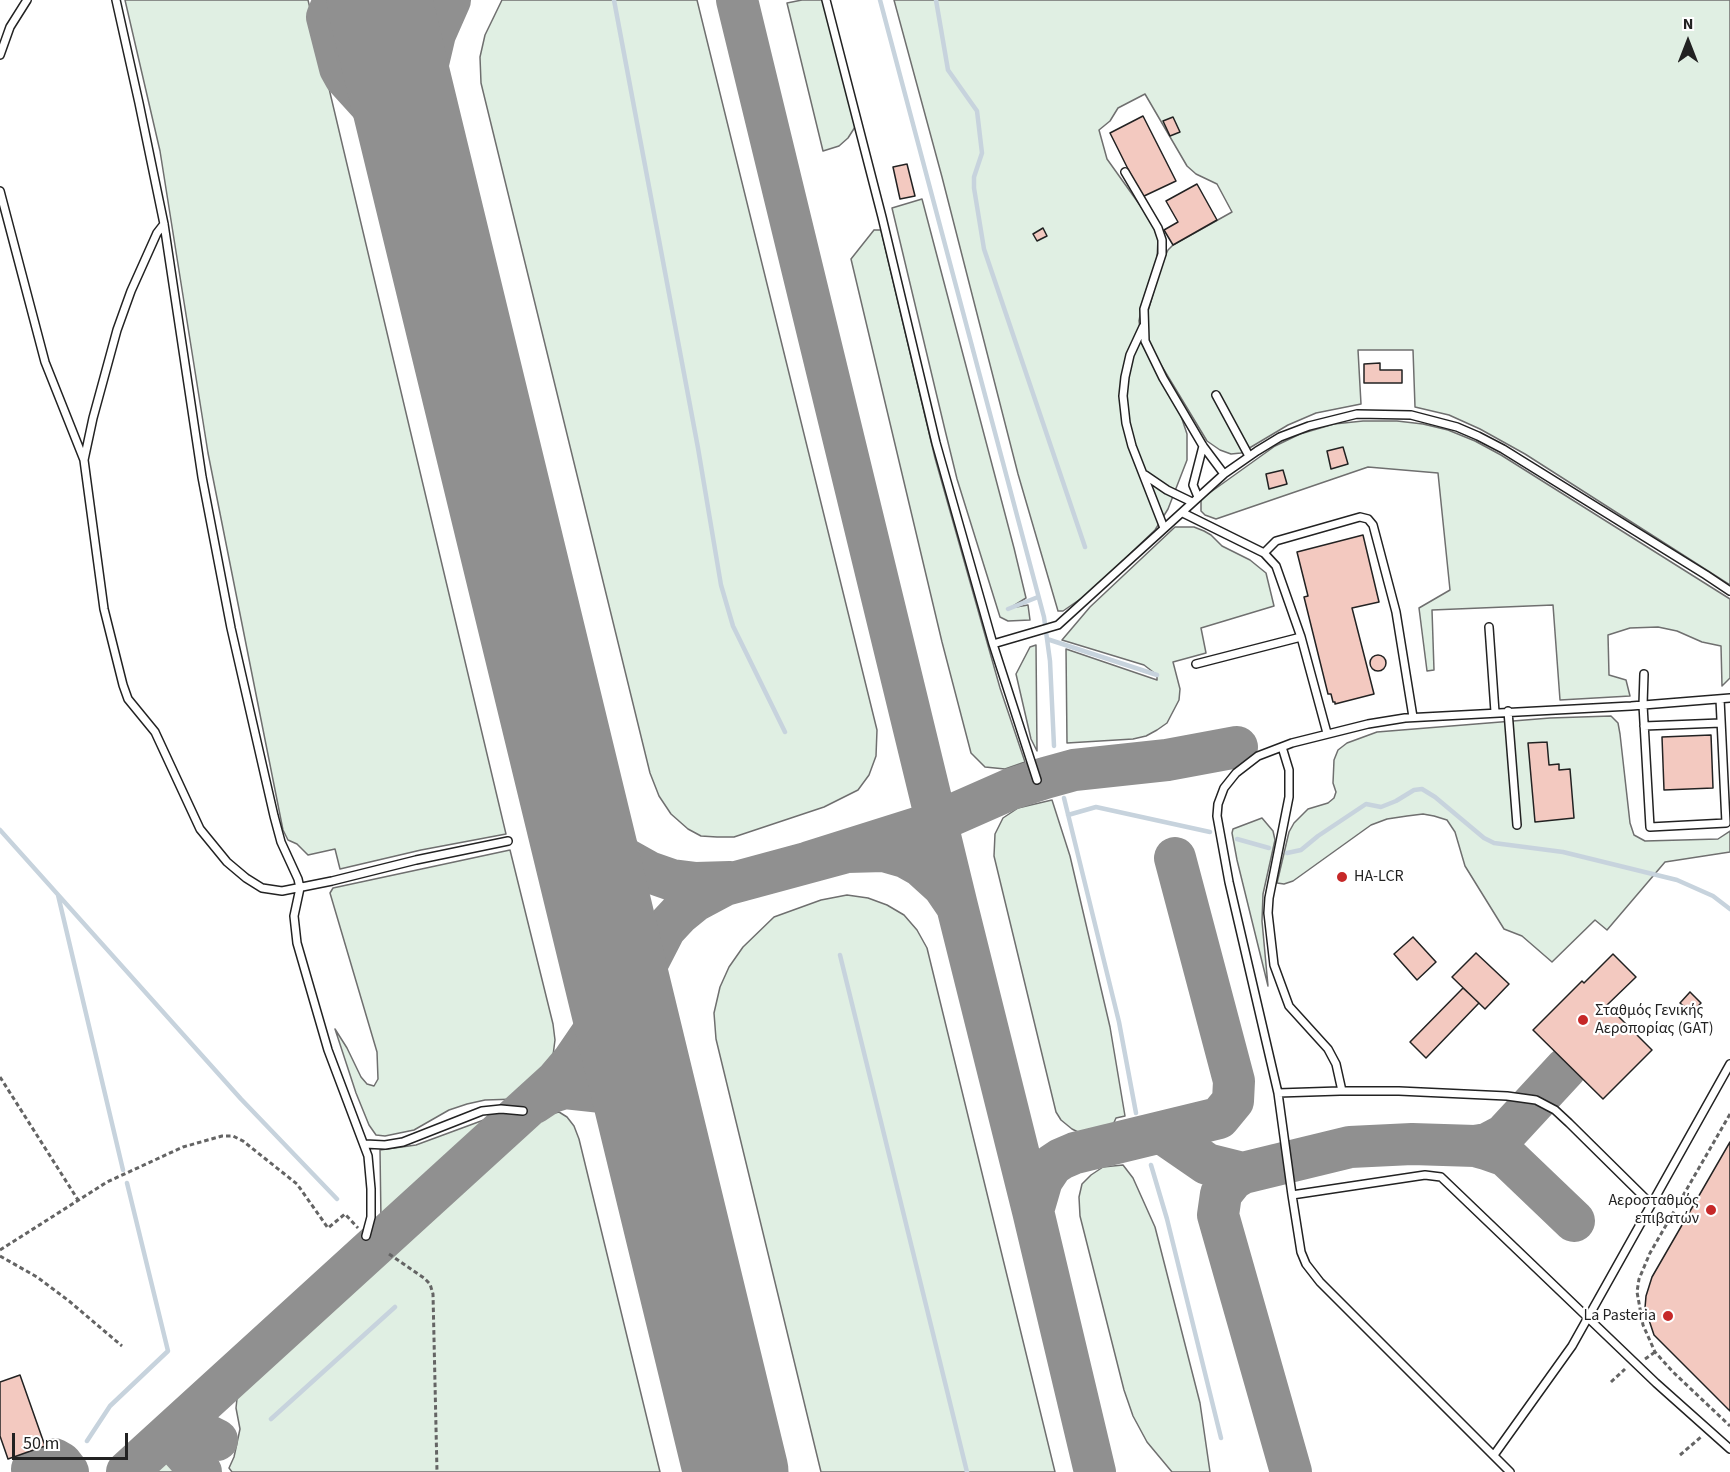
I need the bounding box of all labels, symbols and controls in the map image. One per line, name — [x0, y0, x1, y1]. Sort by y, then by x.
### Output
north arrow — [1658, 12, 1718, 72]
text: N — [1683, 13, 1693, 35]
place label: HA-LCR — [1354, 867, 1404, 887]
marker: HA-LCR — [1335, 870, 1349, 884]
place label: Σταθμός Γενικής Αεροπορίας (GAT) — [1595, 1001, 1714, 1039]
marker: Σταθμός Γενικής Αεροπορίας (GAT) — [1576, 1013, 1590, 1027]
place label: Αεροσταθμός επιβατών — [1608, 1191, 1699, 1229]
marker: Αεροσταθμός επιβατών — [1704, 1203, 1718, 1217]
place label: La Pasteria — [1583, 1306, 1656, 1326]
marker: La Pasteria — [1661, 1309, 1675, 1323]
scale bar — [15, 1421, 130, 1459]
text: 50 m — [23, 1431, 59, 1456]

